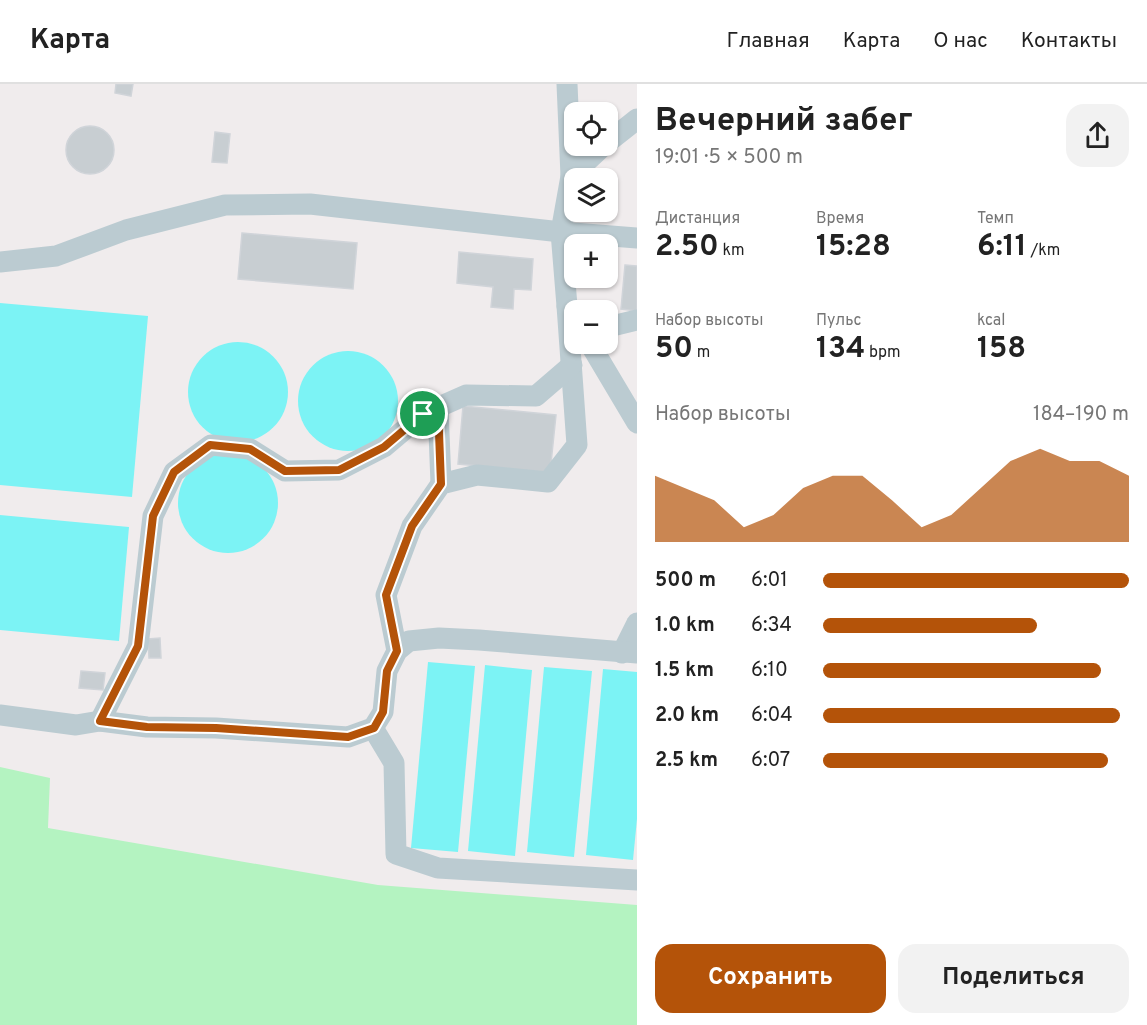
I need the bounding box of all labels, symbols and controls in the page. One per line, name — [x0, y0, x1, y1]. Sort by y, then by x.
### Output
text: Карта — [30, 23, 110, 59]
text: Главная — [726, 28, 810, 55]
text: Карта — [843, 28, 900, 55]
text: О нас — [933, 28, 988, 55]
text: Контакты — [1021, 28, 1117, 55]
text: Вечерний забег — [655, 101, 913, 143]
map controls — [564, 102, 618, 354]
button: locate — [564, 102, 618, 156]
button: share — [1066, 104, 1129, 167]
text: 19:01 · 5 × 500 m — [655, 145, 803, 171]
button: layers — [564, 168, 618, 222]
text: Дистанция — [655, 209, 740, 229]
text: Время — [816, 209, 864, 229]
text: Темп — [977, 209, 1014, 229]
text: 2.50 — [655, 229, 719, 266]
text: 15:28 — [816, 229, 891, 266]
text: 6:11 — [977, 229, 1027, 266]
button: + — [564, 234, 618, 288]
text: km — [719, 241, 745, 261]
text: /km — [1027, 241, 1060, 261]
button: − — [564, 300, 618, 354]
text: Набор высоты — [655, 311, 763, 331]
text: Пульс — [816, 311, 862, 331]
text: kcal — [977, 311, 1005, 331]
text: 50 — [655, 331, 693, 368]
text: 134 — [816, 331, 865, 368]
text: 158 — [977, 331, 1026, 368]
text: m — [693, 343, 710, 363]
text: bpm — [865, 343, 900, 363]
pin — [397, 388, 448, 439]
icon: arrive — [406, 397, 439, 430]
text: Набор высоты — [655, 402, 791, 428]
text: 184–190 m — [1033, 402, 1129, 428]
text: 500 m — [655, 568, 716, 594]
text: 6:01 — [751, 568, 788, 594]
text: 1.0 km — [655, 613, 715, 639]
text: 6:34 — [751, 613, 792, 639]
text: 1.5 km — [655, 658, 714, 684]
text: 6:10 — [751, 658, 788, 684]
text: 2.0 km — [655, 703, 719, 729]
text: 6:04 — [751, 703, 793, 729]
text: 2.5 km — [655, 748, 718, 774]
text: 6:07 — [751, 748, 790, 774]
button: Сохранить — [655, 944, 886, 1013]
button: Поделиться — [898, 944, 1129, 1013]

